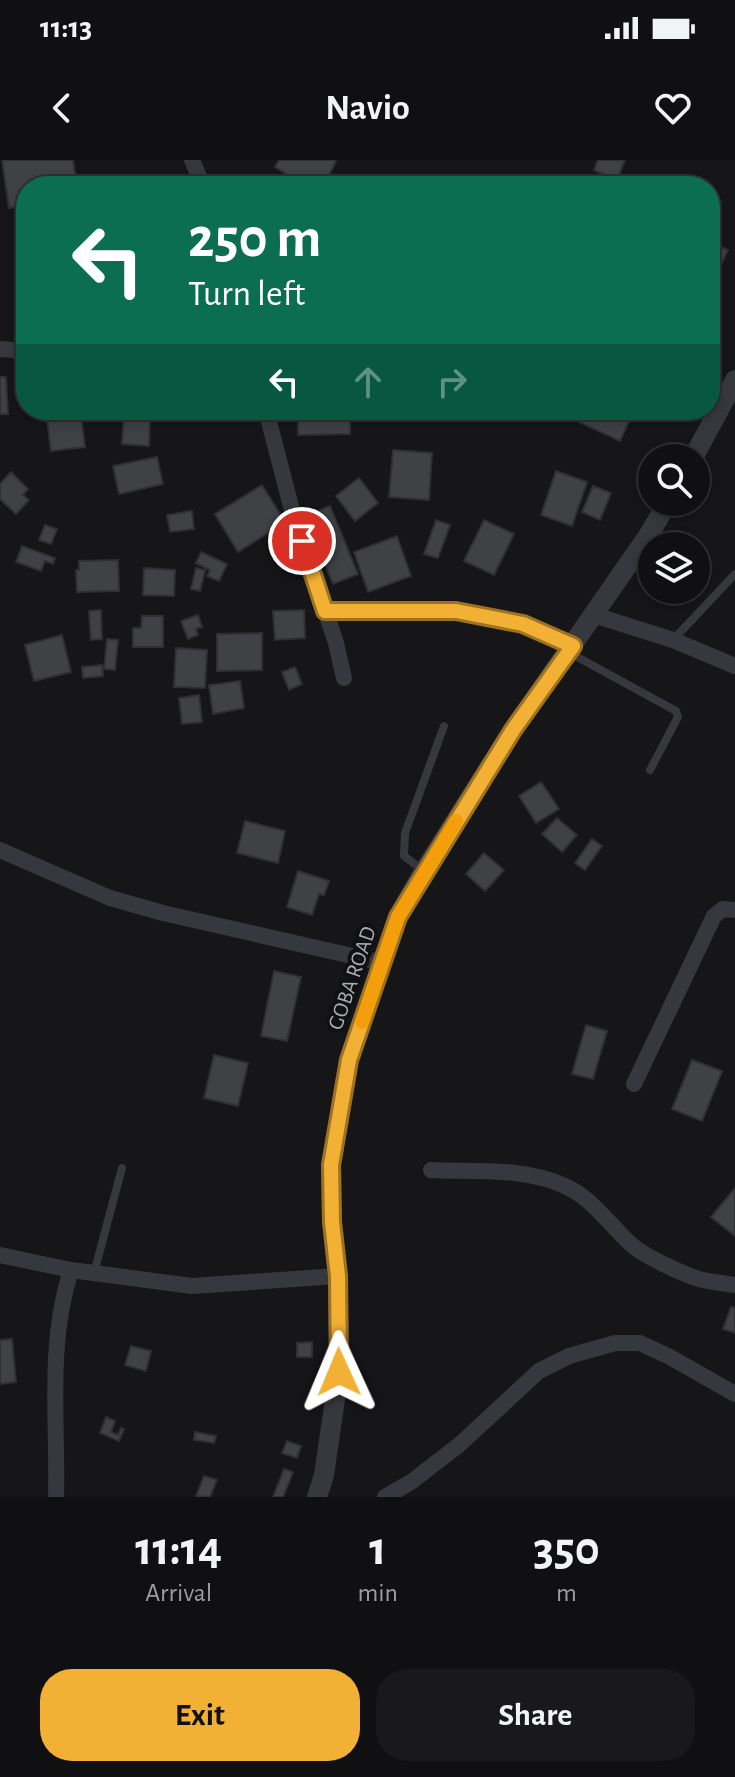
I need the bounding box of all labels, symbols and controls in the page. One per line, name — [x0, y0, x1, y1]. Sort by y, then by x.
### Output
text: 11:13 — [40, 13, 92, 43]
icon: back — [40, 86, 84, 130]
icon: heart — [651, 86, 695, 130]
text: Navio — [325, 90, 410, 126]
icon: left — [56, 208, 160, 312]
text: 250 m — [188, 211, 321, 267]
text: Turn left — [188, 276, 305, 312]
icon: left — [262, 360, 306, 404]
icon: ahead — [346, 360, 390, 404]
icon: right — [430, 360, 474, 404]
map controls — [638, 444, 710, 604]
button: search — [638, 444, 710, 516]
pin — [268, 507, 336, 575]
icon: arrive — [280, 519, 324, 563]
button: layers — [638, 532, 710, 604]
street label: GOBA ROAD — [324, 923, 380, 1033]
position arrow — [297, 1330, 381, 1414]
text: 11:14 — [135, 1526, 222, 1574]
text: 1 — [369, 1526, 386, 1574]
text: 350 — [533, 1526, 600, 1574]
text: Arrival — [145, 1580, 212, 1606]
text: min — [358, 1580, 398, 1606]
text: m — [556, 1580, 577, 1606]
button: Exit — [40, 1669, 360, 1761]
button: Share — [376, 1669, 695, 1761]

